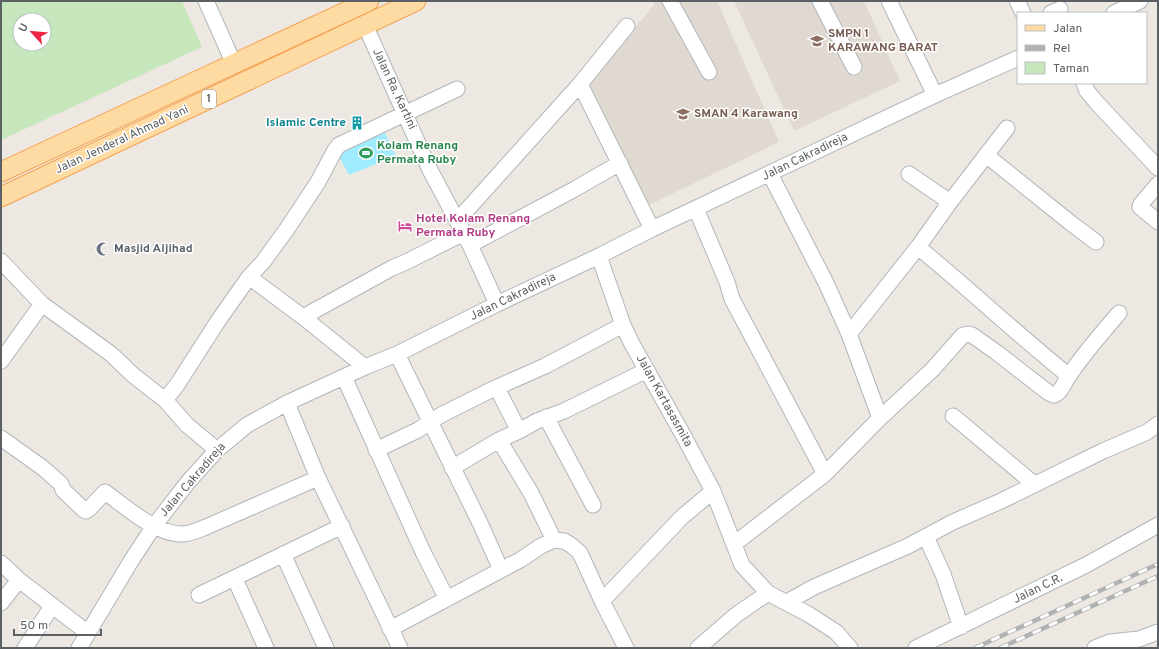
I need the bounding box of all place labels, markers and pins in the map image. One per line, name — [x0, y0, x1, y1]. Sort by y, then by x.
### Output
place label: SMPN 1 KARAWANG BARAT — [828, 26, 938, 56]
school or university icon: SMPN 1 KARAWANG BARAT — [809, 33, 825, 49]
school or university icon: SMAN 4 Karawang — [675, 106, 691, 122]
place label: SMAN 4 Karawang — [694, 106, 798, 122]
place label: Islamic Centre — [266, 115, 346, 131]
building icon: Islamic Centre — [349, 115, 365, 131]
place label: Kolam Renang Permata Ruby — [377, 138, 458, 168]
sports icon: Kolam Renang Permata Ruby — [358, 145, 374, 161]
place label: Hotel Kolam Renang Permata Ruby — [416, 211, 530, 241]
hotel icon: Hotel Kolam Renang Permata Ruby — [397, 218, 413, 234]
mosque icon: Masjid Aljihad — [95, 241, 111, 257]
place label: Masjid Aljihad — [114, 241, 193, 257]

